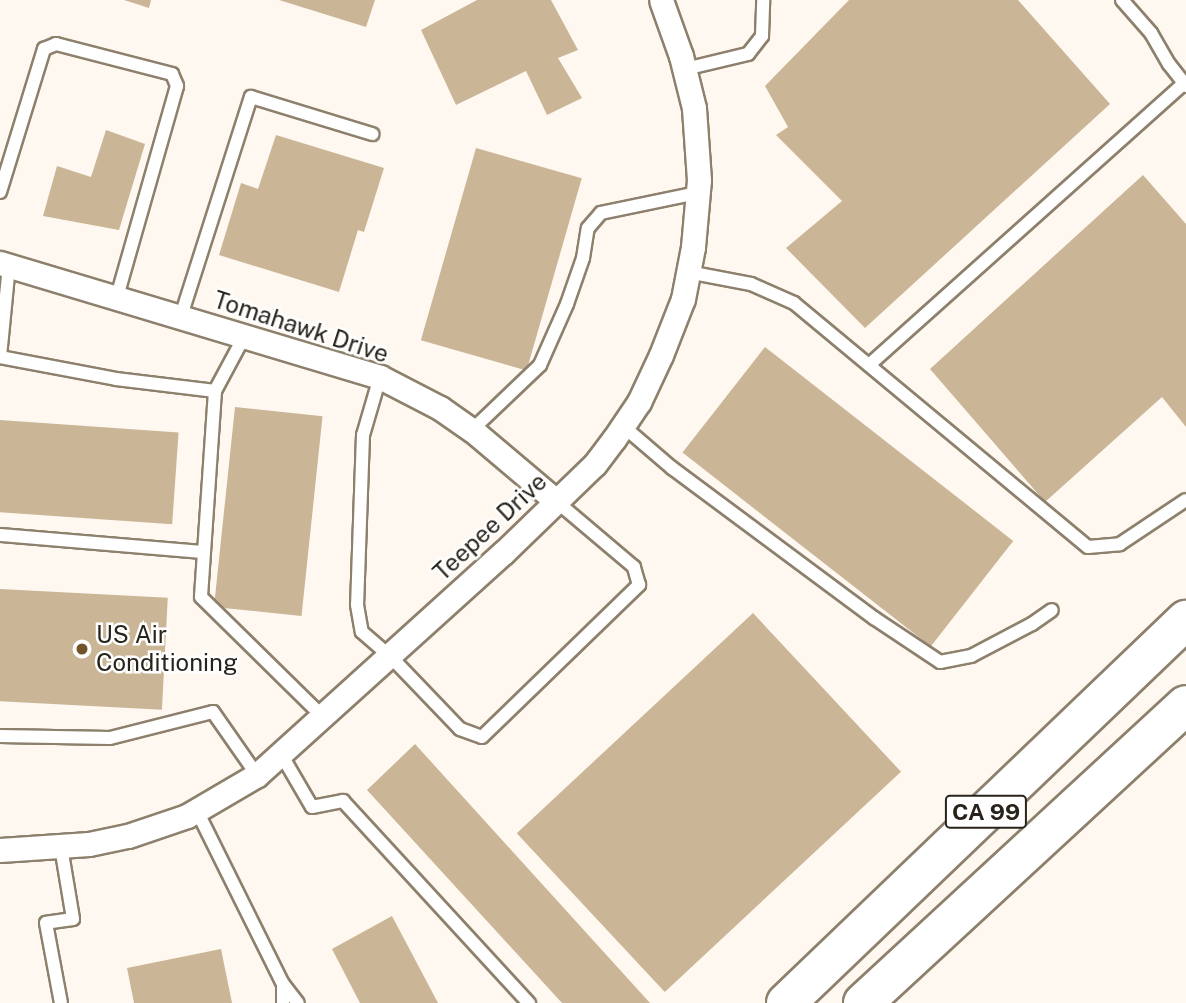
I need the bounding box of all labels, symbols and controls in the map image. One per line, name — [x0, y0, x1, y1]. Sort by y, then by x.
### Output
street label: Tomahawk Drive — [210, 285, 392, 369]
street label: Teepee Drive — [427, 467, 553, 587]
place label: US Air Conditioning — [96, 621, 238, 677]
marker: US Air Conditioning — [74, 641, 90, 657]
road number: CA 99 — [944, 792, 1028, 832]

